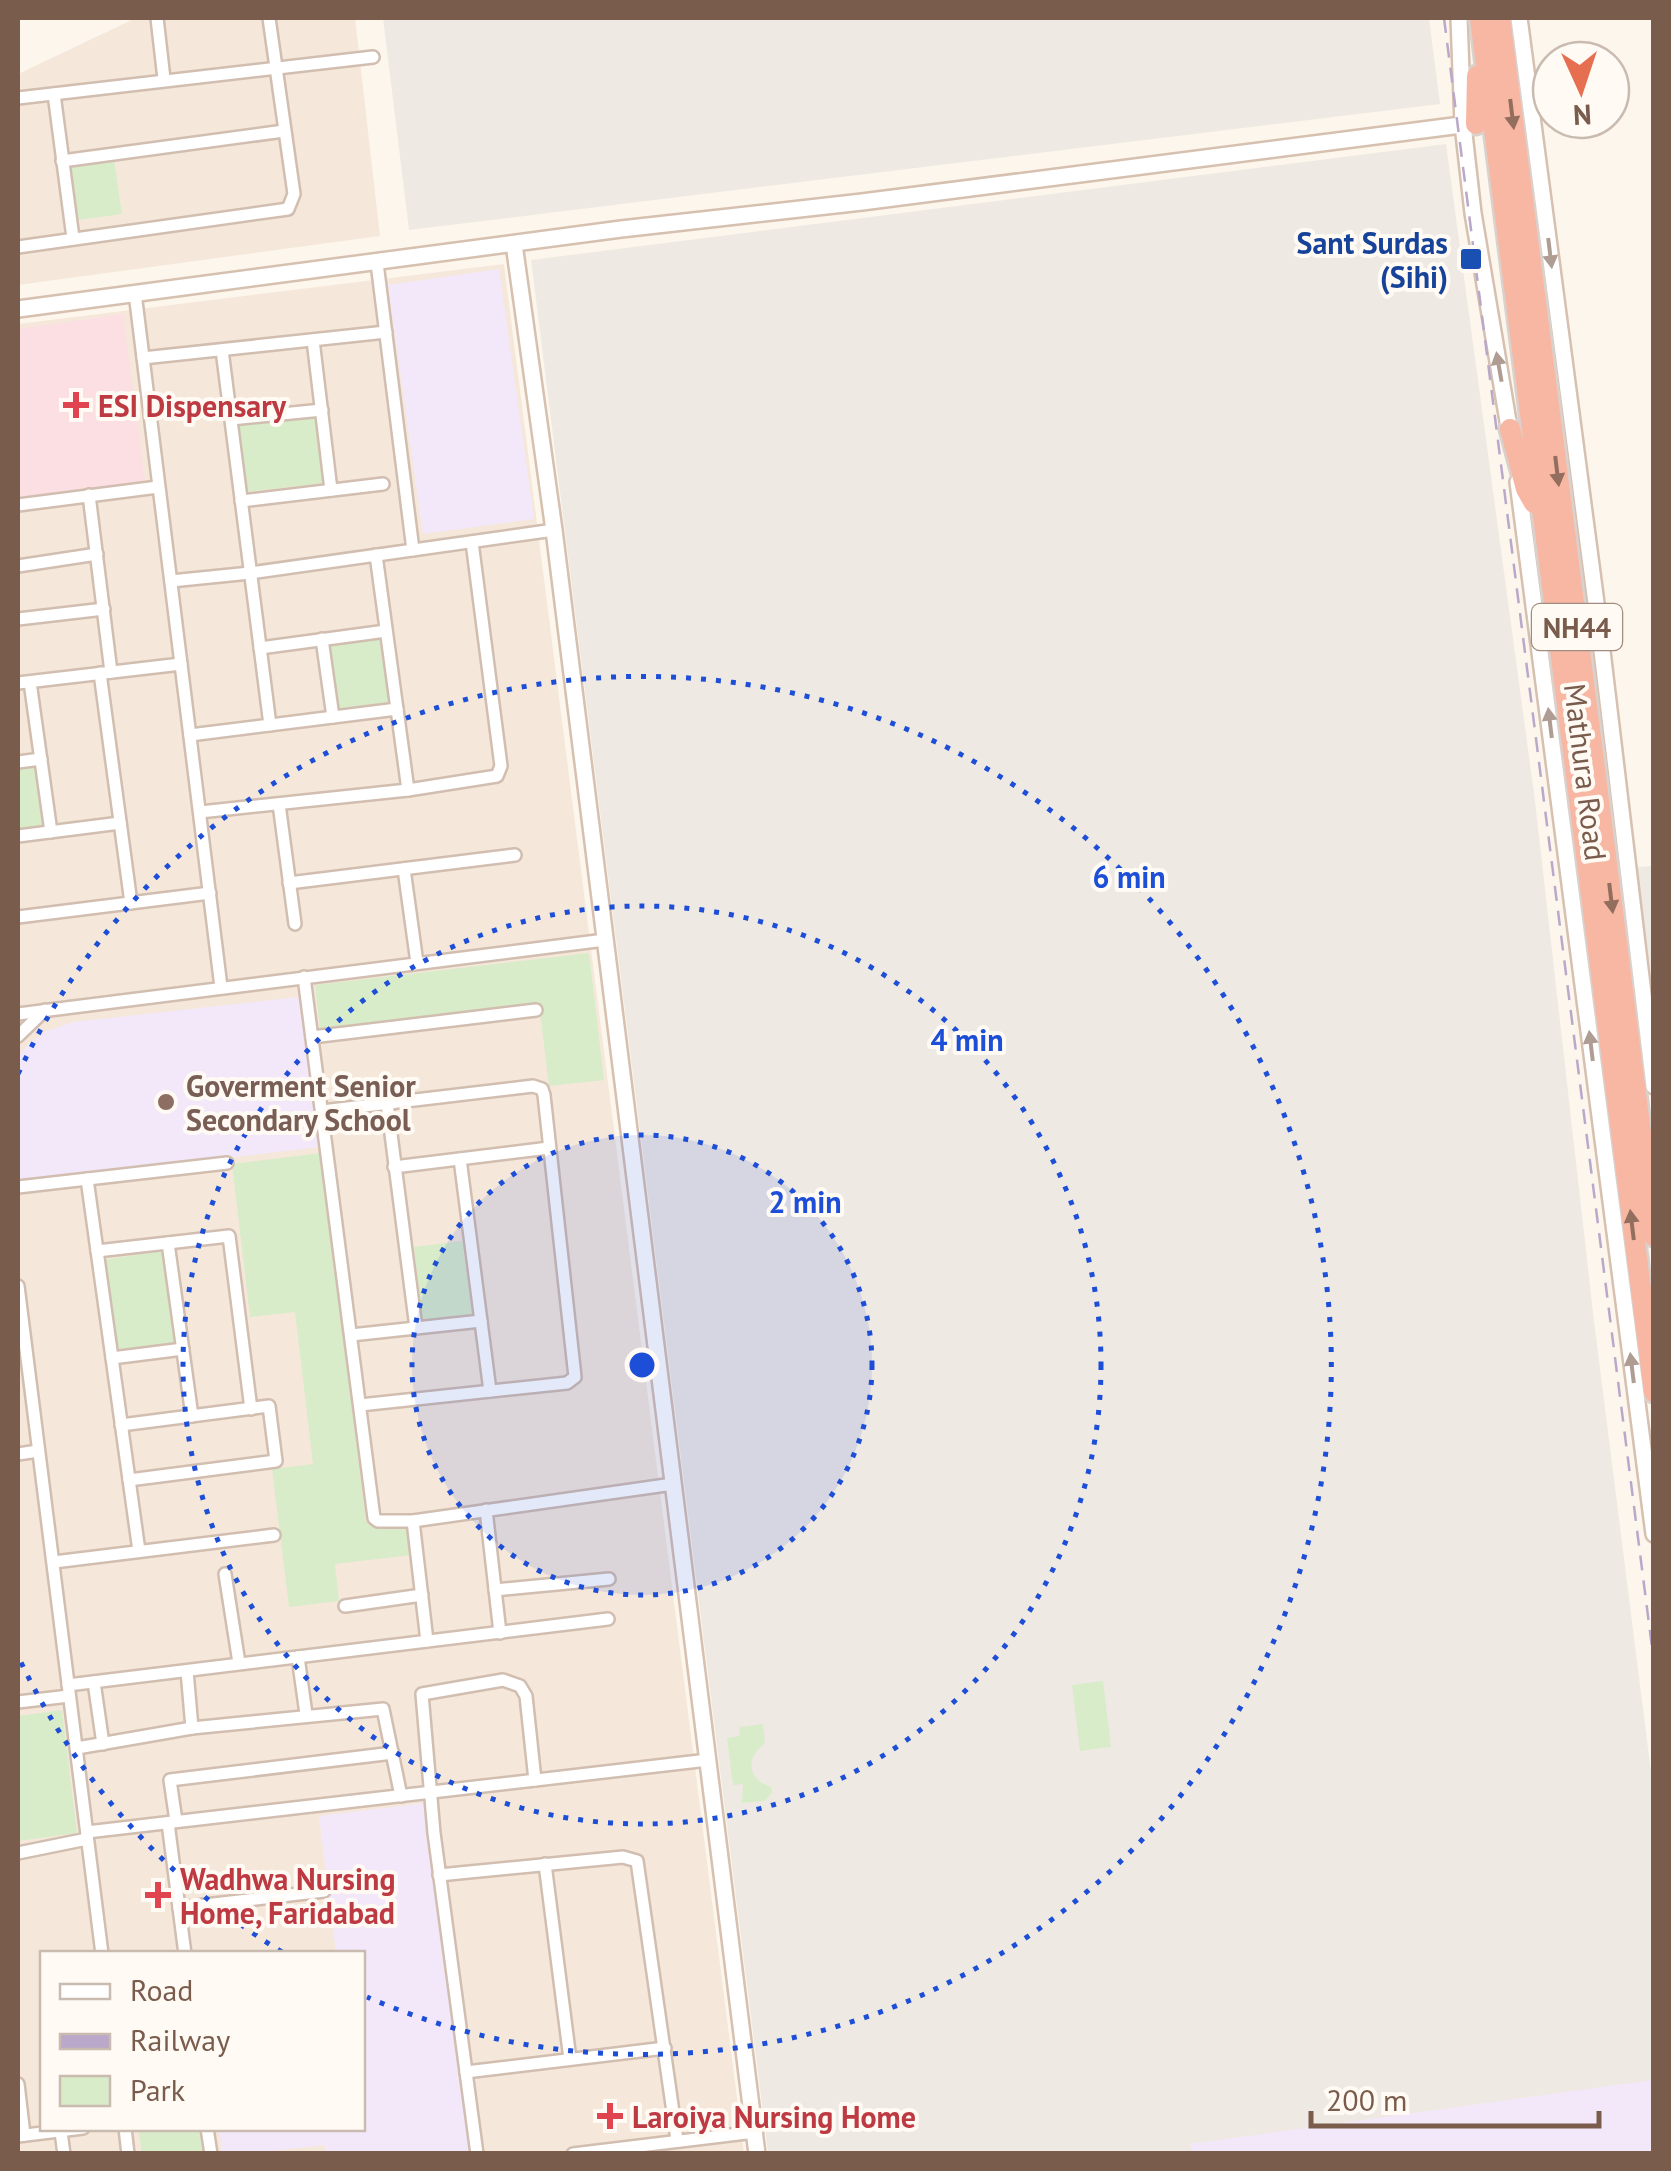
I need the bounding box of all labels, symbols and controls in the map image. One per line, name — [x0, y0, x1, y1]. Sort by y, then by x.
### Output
north arrow — [1531, 40, 1631, 140]
text: N — [1572, 97, 1592, 134]
one-way arrow — [1504, 99, 1520, 131]
place label: Sant Surdas (Sihi) — [1297, 223, 1448, 296]
one-way arrow — [1542, 238, 1558, 269]
marker: Sant Surdas (Sihi) — [1458, 246, 1484, 272]
one-way arrow — [1491, 351, 1506, 382]
place label: ESI Dispensary — [98, 386, 287, 425]
marker: ESI Dispensary — [63, 392, 89, 418]
one-way arrow — [1549, 456, 1565, 488]
road number: NH44 — [1532, 604, 1622, 650]
street label: Mathura Road — [1556, 681, 1616, 863]
one-way arrow — [1542, 707, 1558, 738]
text: 6 min — [1092, 857, 1166, 896]
one-way arrow — [1603, 883, 1619, 914]
text: 4 min — [930, 1020, 1004, 1059]
one-way arrow — [1583, 1029, 1599, 1061]
place label: Goverment Senior Secondary School — [186, 1066, 416, 1139]
marker: Goverment Senior Secondary School — [155, 1091, 177, 1113]
text: 2 min — [768, 1182, 842, 1221]
one-way arrow — [1624, 1209, 1640, 1241]
centre of rings — [624, 1347, 660, 1383]
one-way arrow — [1624, 1352, 1640, 1383]
place label: Wadhwa Nursing Home, Faridabad — [180, 1859, 395, 1932]
marker: Wadhwa Nursing Home, Faridabad — [145, 1882, 171, 1908]
legend — [40, 1951, 365, 2131]
text: Road — [130, 1970, 194, 2009]
text: Railway — [130, 2020, 230, 2059]
scale bar — [1311, 2066, 1598, 2128]
text: Park — [130, 2070, 186, 2109]
text: 200 m — [1326, 2080, 1407, 2119]
place label: Laroiya Nursing Home — [632, 2097, 916, 2136]
marker: Laroiya Nursing Home — [597, 2103, 623, 2129]

